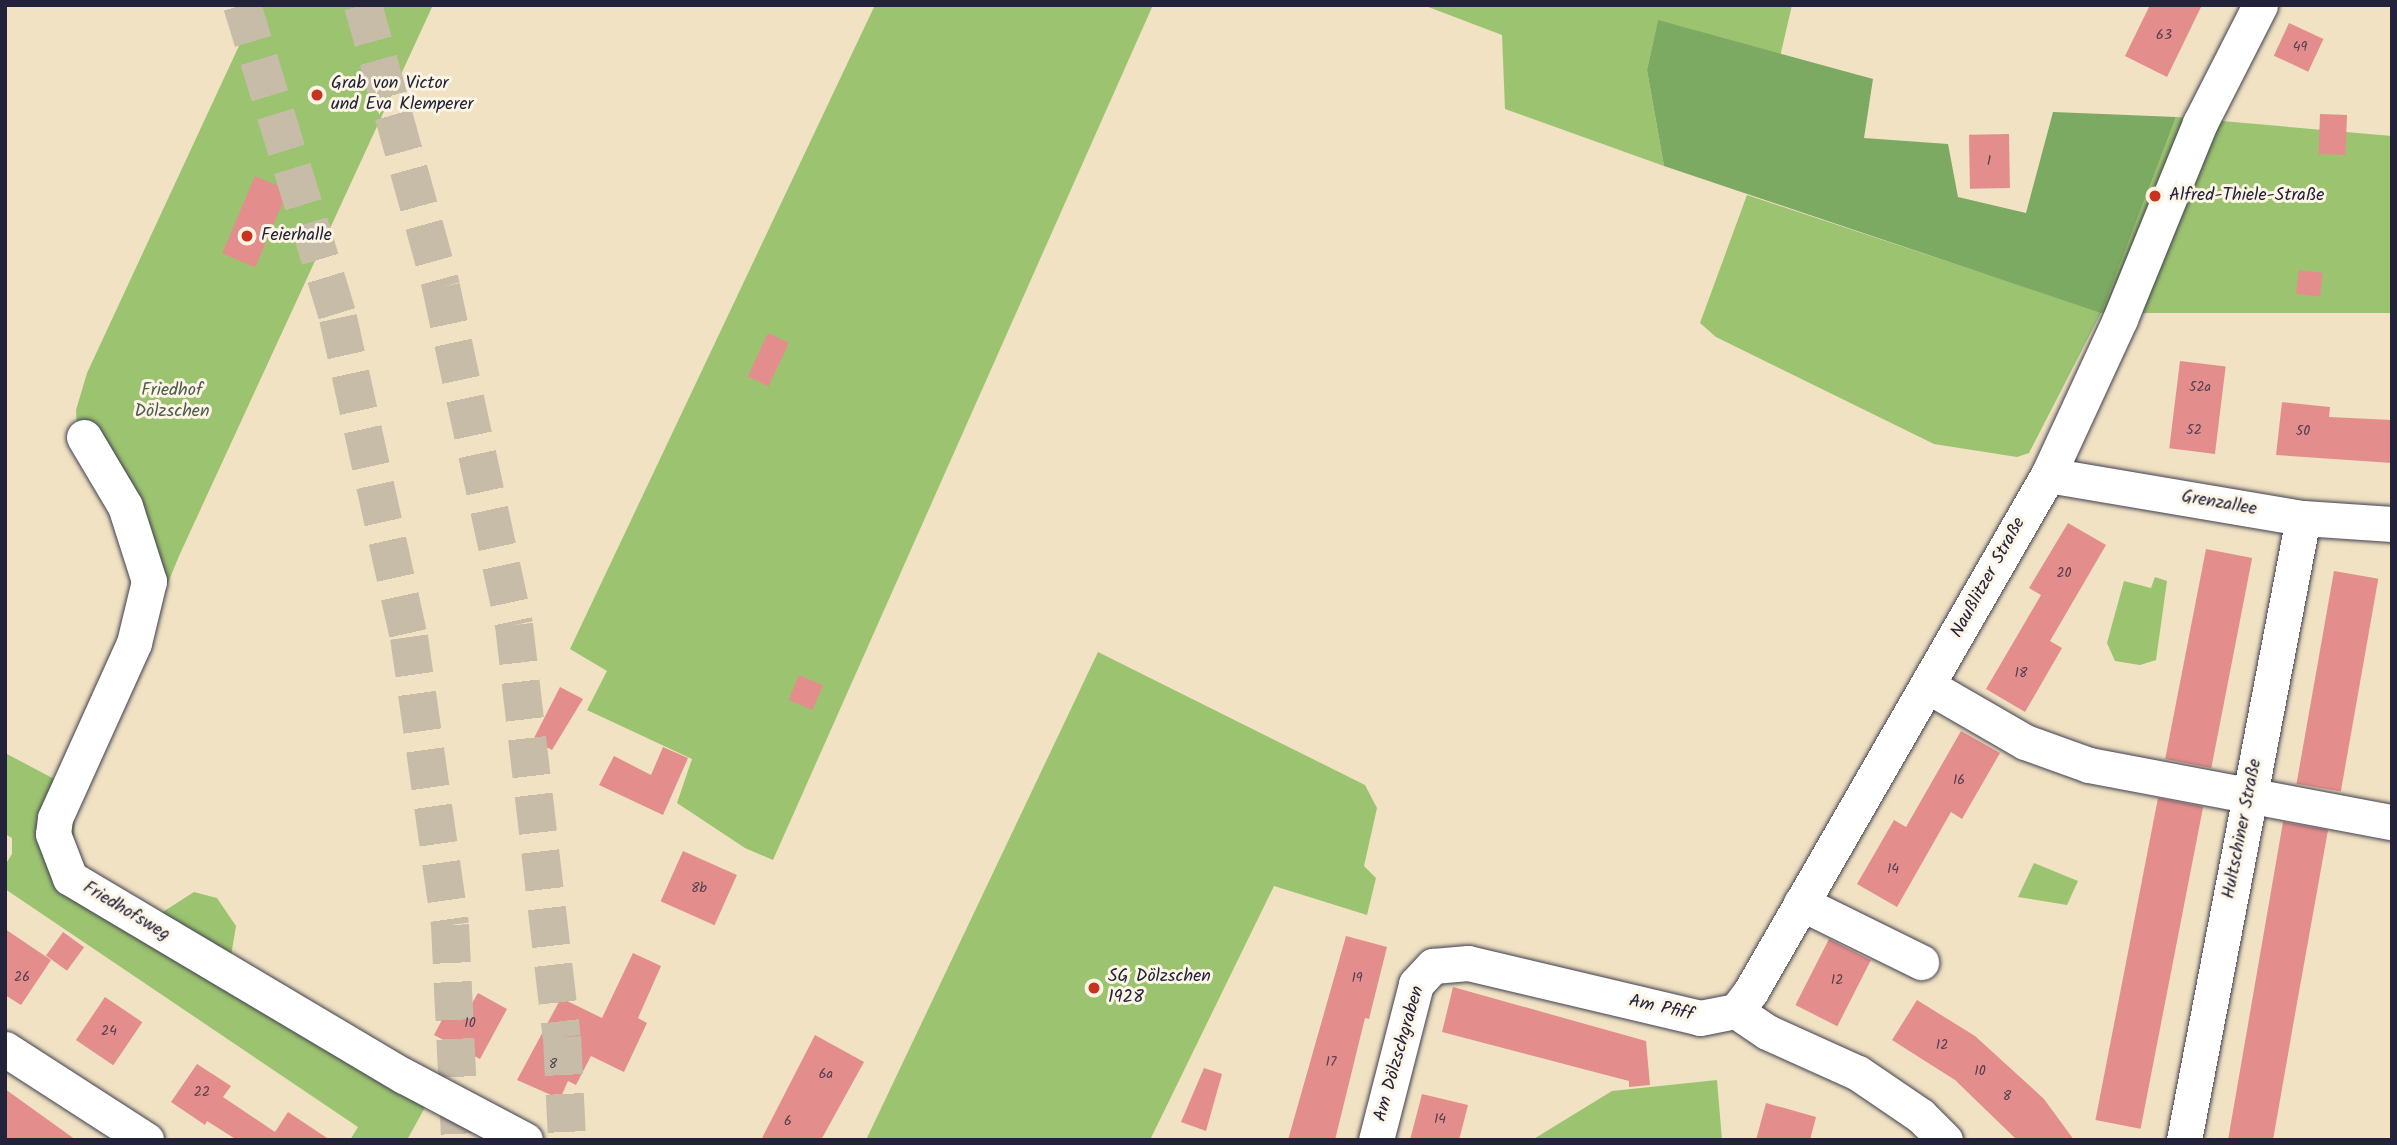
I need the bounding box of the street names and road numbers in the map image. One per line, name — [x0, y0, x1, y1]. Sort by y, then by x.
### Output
street label: Grenzallee — [2180, 487, 2258, 521]
street label: Naußlitzer Straße — [1947, 514, 2031, 642]
street label: Hultschiner Straße — [2219, 757, 2267, 901]
street label: Friedhofsweg — [79, 878, 173, 946]
street label: Am Dölzschgraben — [1370, 984, 1430, 1124]
street label: Am Pfiff — [1627, 991, 1695, 1027]

